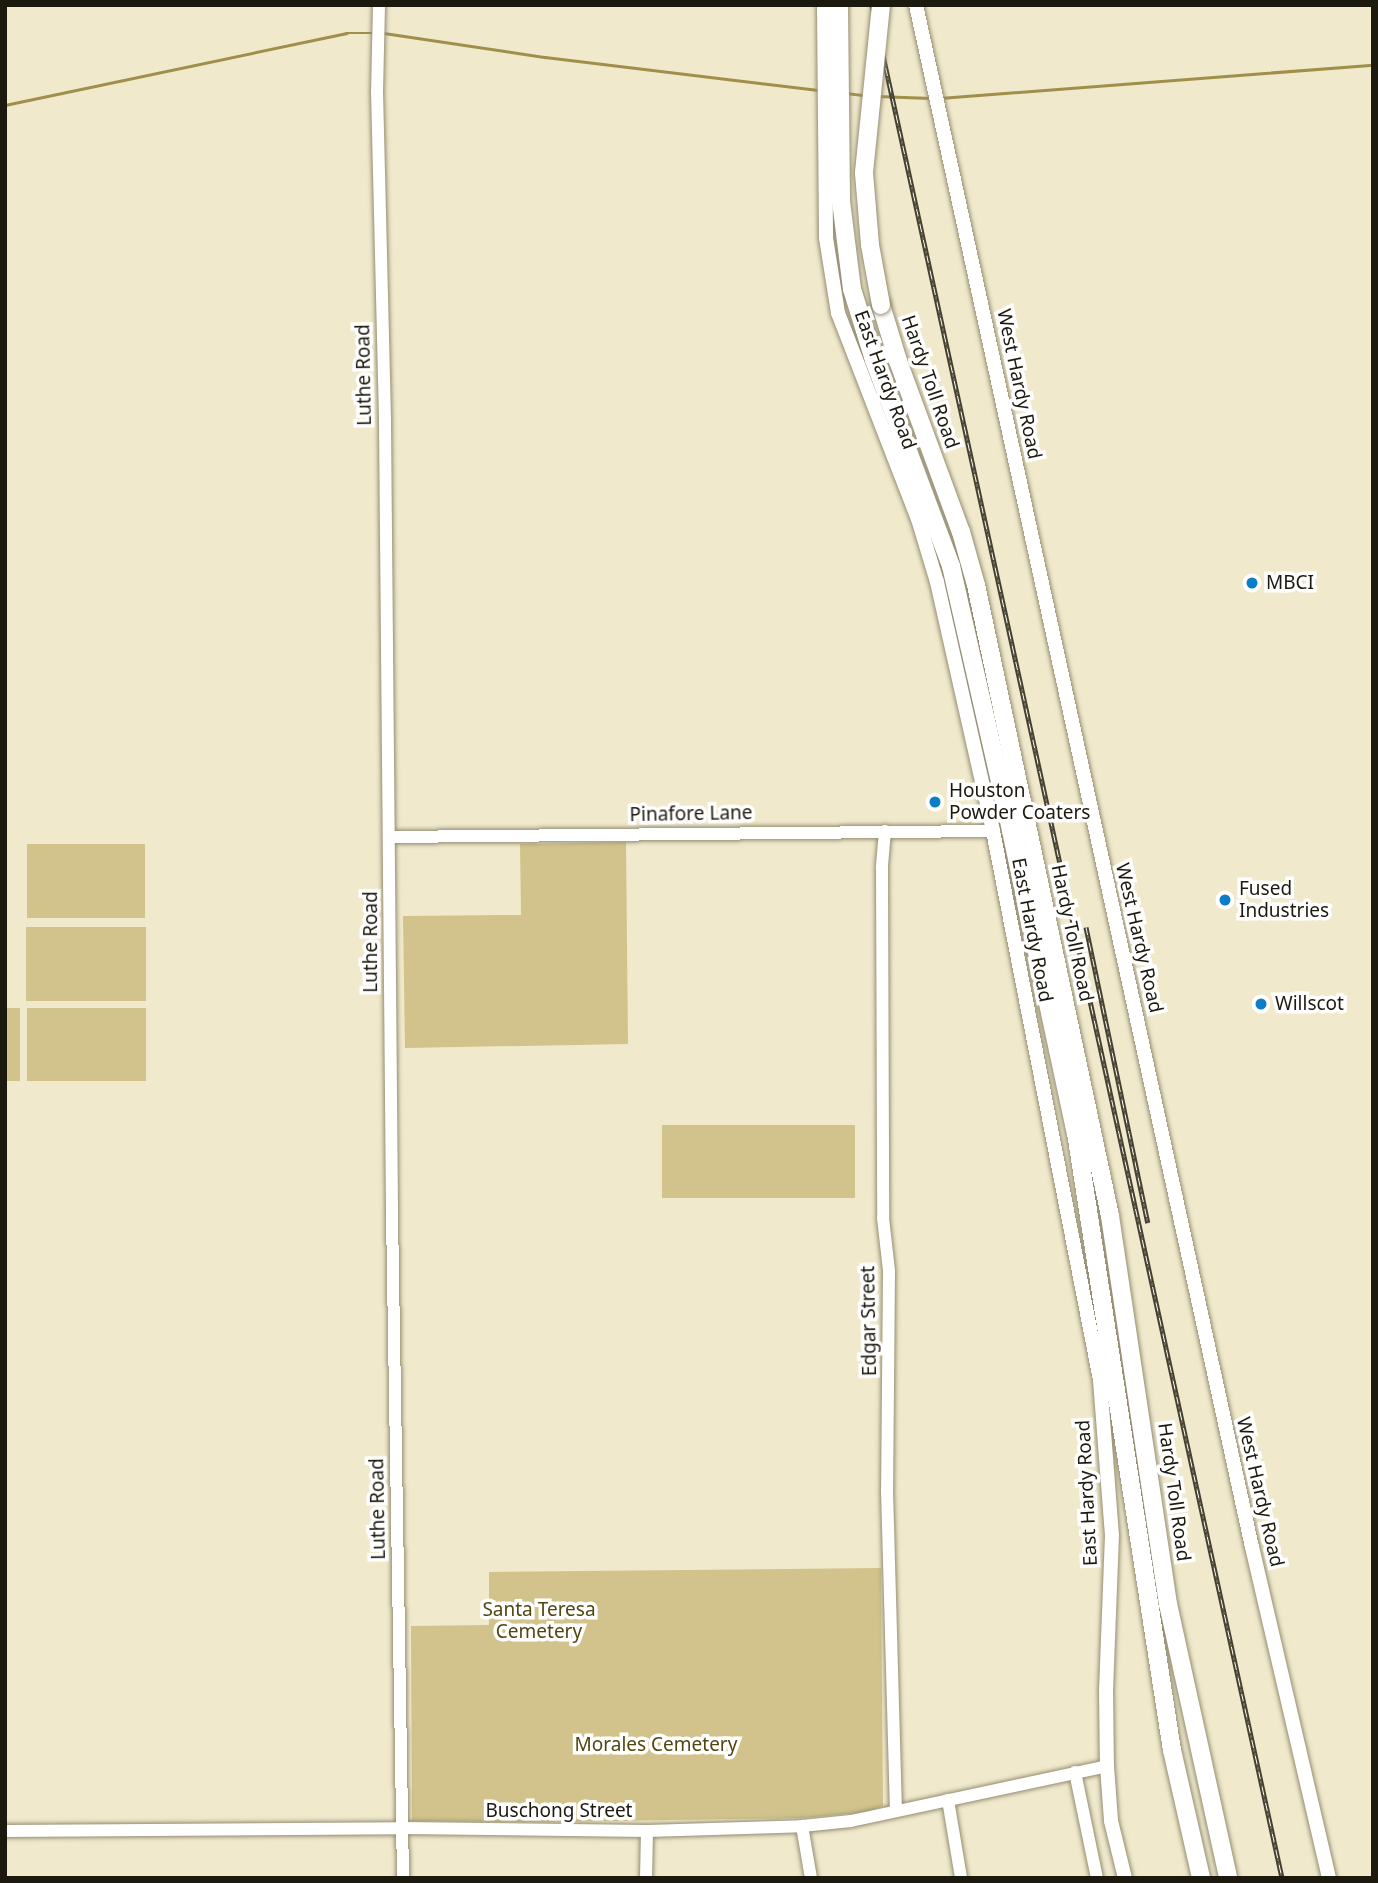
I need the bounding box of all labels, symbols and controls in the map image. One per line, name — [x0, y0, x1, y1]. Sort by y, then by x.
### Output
street label: East Hardy Road — [849, 307, 921, 453]
street label: West Hardy Road — [992, 307, 1046, 461]
street label: Hardy Toll Road — [896, 312, 964, 452]
street label: Luthe Road — [352, 324, 376, 426]
place label: MBCI — [1266, 572, 1314, 594]
marker: MBCI — [1244, 575, 1260, 591]
place label: Houston Powder Coaters — [949, 780, 1090, 824]
marker: Houston Powder Coaters — [927, 794, 943, 810]
street label: Pinafore Lane — [629, 802, 753, 826]
street label: East Hardy Road — [1007, 856, 1057, 1004]
street label: West Hardy Road — [1111, 861, 1167, 1015]
street label: Hardy Toll Road — [1046, 862, 1098, 1004]
place label: Fused Industries — [1239, 878, 1329, 922]
street label: Luthe Road — [360, 891, 382, 993]
marker: Fused Industries — [1217, 892, 1233, 908]
place label: Willscot — [1275, 993, 1344, 1015]
marker: Willscot — [1253, 996, 1269, 1012]
street label: Edgar Street — [857, 1266, 881, 1376]
street label: West Hardy Road — [1232, 1415, 1288, 1569]
street label: East Hardy Road — [1072, 1419, 1102, 1567]
street label: Hardy Toll Road — [1153, 1421, 1195, 1563]
street label: Luthe Road — [366, 1458, 390, 1560]
park label: Santa Teresa Cemetery — [482, 1599, 596, 1643]
park label: Morales Cemetery — [575, 1734, 737, 1756]
street label: Buschong Street — [486, 1800, 632, 1822]

